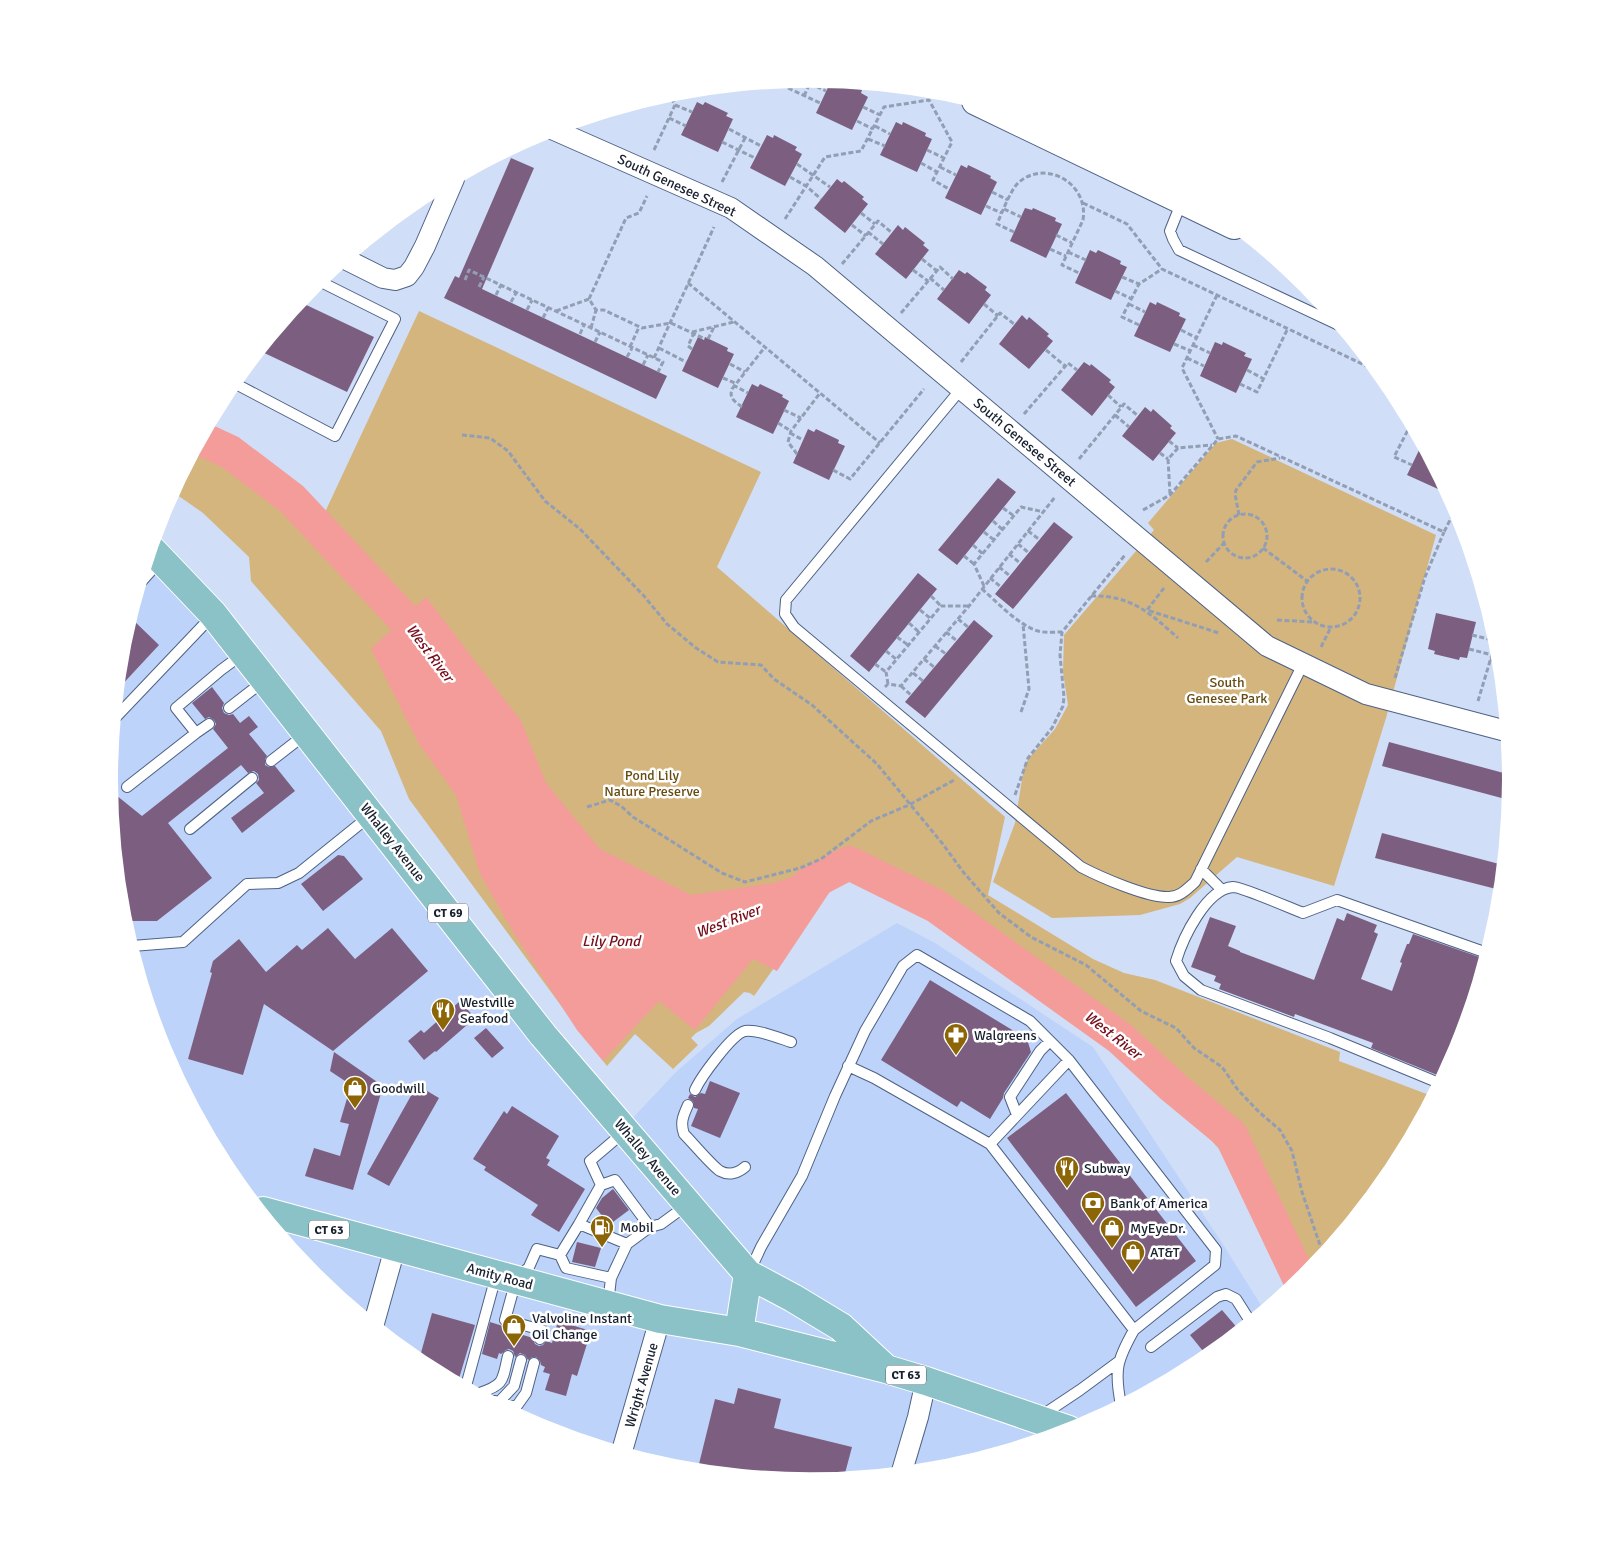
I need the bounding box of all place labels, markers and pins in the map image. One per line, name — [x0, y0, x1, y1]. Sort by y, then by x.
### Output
place label: Westville Seafood — [460, 994, 514, 1027]
restaurant icon: Westville Seafood — [430, 997, 456, 1031]
pharmacy icon: Walgreens — [943, 1022, 969, 1056]
place label: Walgreens — [974, 1027, 1037, 1044]
shop icon: Goodwill — [342, 1075, 368, 1109]
place label: Goodwill — [372, 1080, 425, 1097]
restaurant icon: Subway — [1054, 1155, 1080, 1189]
place label: Subway — [1084, 1160, 1131, 1177]
bank icon: Bank of America — [1080, 1190, 1106, 1224]
place label: Bank of America — [1110, 1195, 1208, 1212]
fuel station icon: Mobil — [589, 1214, 615, 1248]
shop icon: MyEyeDr. — [1099, 1215, 1125, 1249]
place label: Mobil — [620, 1219, 654, 1236]
place label: MyEyeDr. — [1130, 1220, 1186, 1237]
shop icon: AT&T — [1120, 1239, 1146, 1273]
place label: AT&T — [1150, 1244, 1180, 1261]
place label: Valvoline Instant Oil Change — [532, 1310, 632, 1343]
shop icon: Valvoline Instant Oil Change — [501, 1313, 527, 1347]

